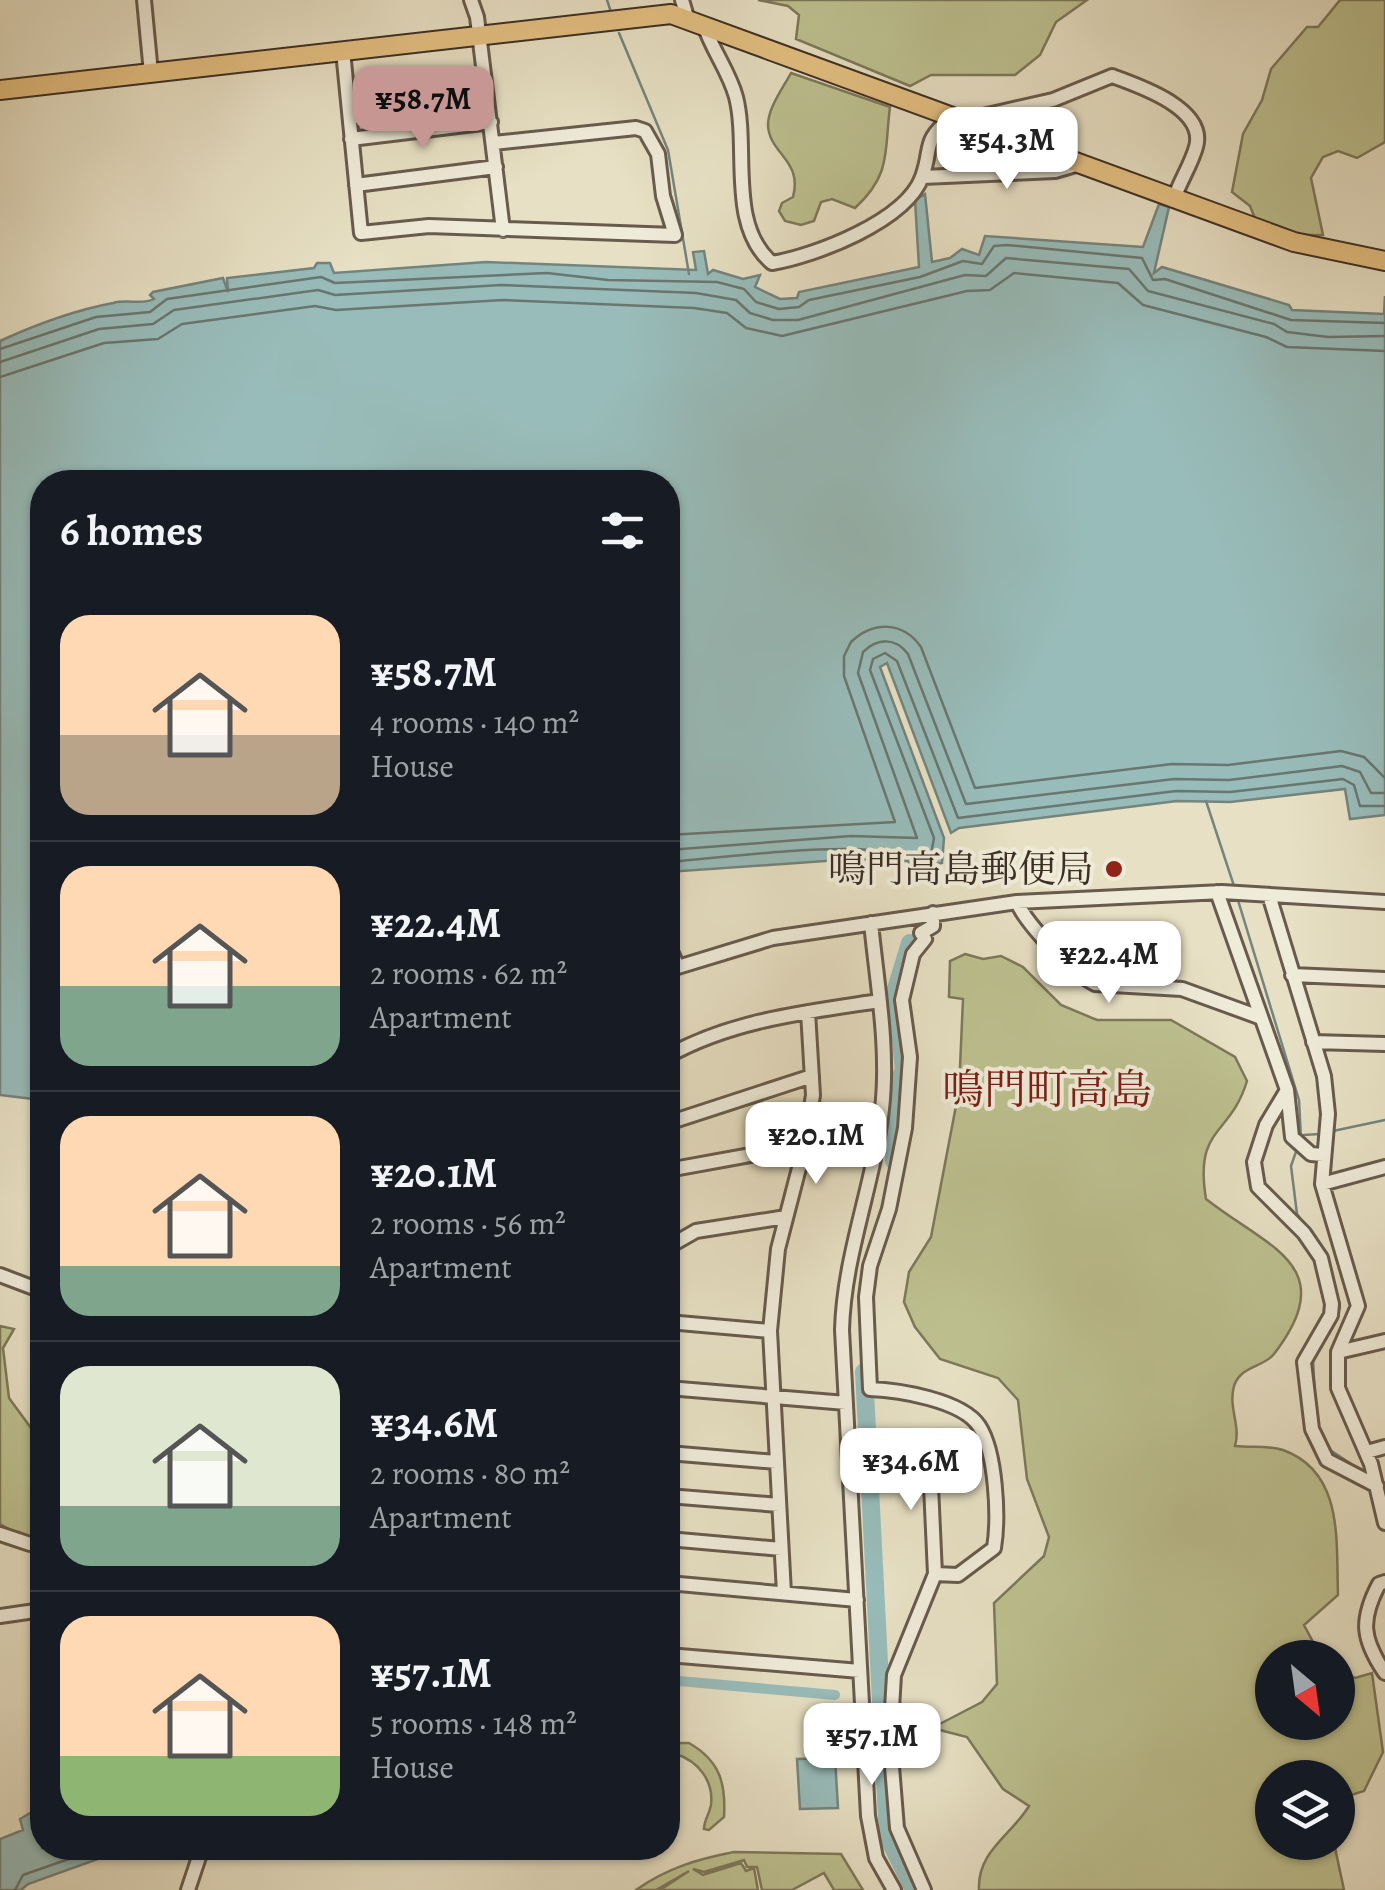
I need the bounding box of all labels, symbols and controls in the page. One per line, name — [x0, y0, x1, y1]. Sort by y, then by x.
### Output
pin: ¥58.7M — [342, 66, 504, 151]
text: ¥58.7M — [375, 76, 471, 120]
pin: ¥54.3M — [926, 107, 1088, 192]
text: ¥54.3M — [959, 117, 1055, 161]
text: 6 homes — [60, 502, 203, 559]
icon: filters — [595, 503, 650, 558]
text: ¥58.7M — [370, 643, 497, 700]
icon: home — [140, 655, 260, 775]
text: 4 rooms · 140 m² — [370, 700, 579, 744]
text: House — [370, 744, 454, 788]
place label: 鳴門高島郵便局 — [828, 843, 1094, 895]
marker: 鳴門高島郵便局 — [1103, 858, 1125, 880]
text: ¥22.4M — [370, 894, 501, 951]
icon: home — [140, 906, 260, 1026]
pin: ¥22.4M — [1028, 921, 1190, 1006]
text: ¥22.4M — [1059, 931, 1159, 975]
text: 2 rooms · 62 m² — [370, 951, 567, 995]
text: Apartment — [370, 995, 512, 1039]
district label: 鳴門町高島 — [942, 1061, 1152, 1118]
pin: ¥20.1M — [735, 1102, 897, 1187]
text: ¥20.1M — [767, 1112, 865, 1156]
text: ¥20.1M — [370, 1144, 497, 1201]
icon: home — [140, 1156, 260, 1276]
text: 2 rooms · 56 m² — [370, 1201, 566, 1245]
text: Apartment — [370, 1245, 512, 1289]
text: ¥34.6M — [370, 1394, 498, 1451]
icon: home — [140, 1406, 260, 1526]
pin: ¥34.6M — [830, 1428, 992, 1513]
text: ¥34.6M — [862, 1438, 960, 1482]
text: 2 rooms · 80 m² — [370, 1451, 570, 1495]
text: Apartment — [370, 1495, 512, 1539]
north arrow — [1255, 1640, 1355, 1740]
map controls — [1255, 1640, 1355, 1860]
text: ¥57.1M — [370, 1644, 492, 1701]
icon: home — [140, 1656, 260, 1776]
text: 5 rooms · 148 m² — [370, 1701, 577, 1745]
pin: ¥57.1M — [791, 1703, 953, 1788]
text: ¥57.1M — [826, 1713, 918, 1757]
text: House — [370, 1745, 454, 1789]
button: layers — [1255, 1760, 1355, 1860]

